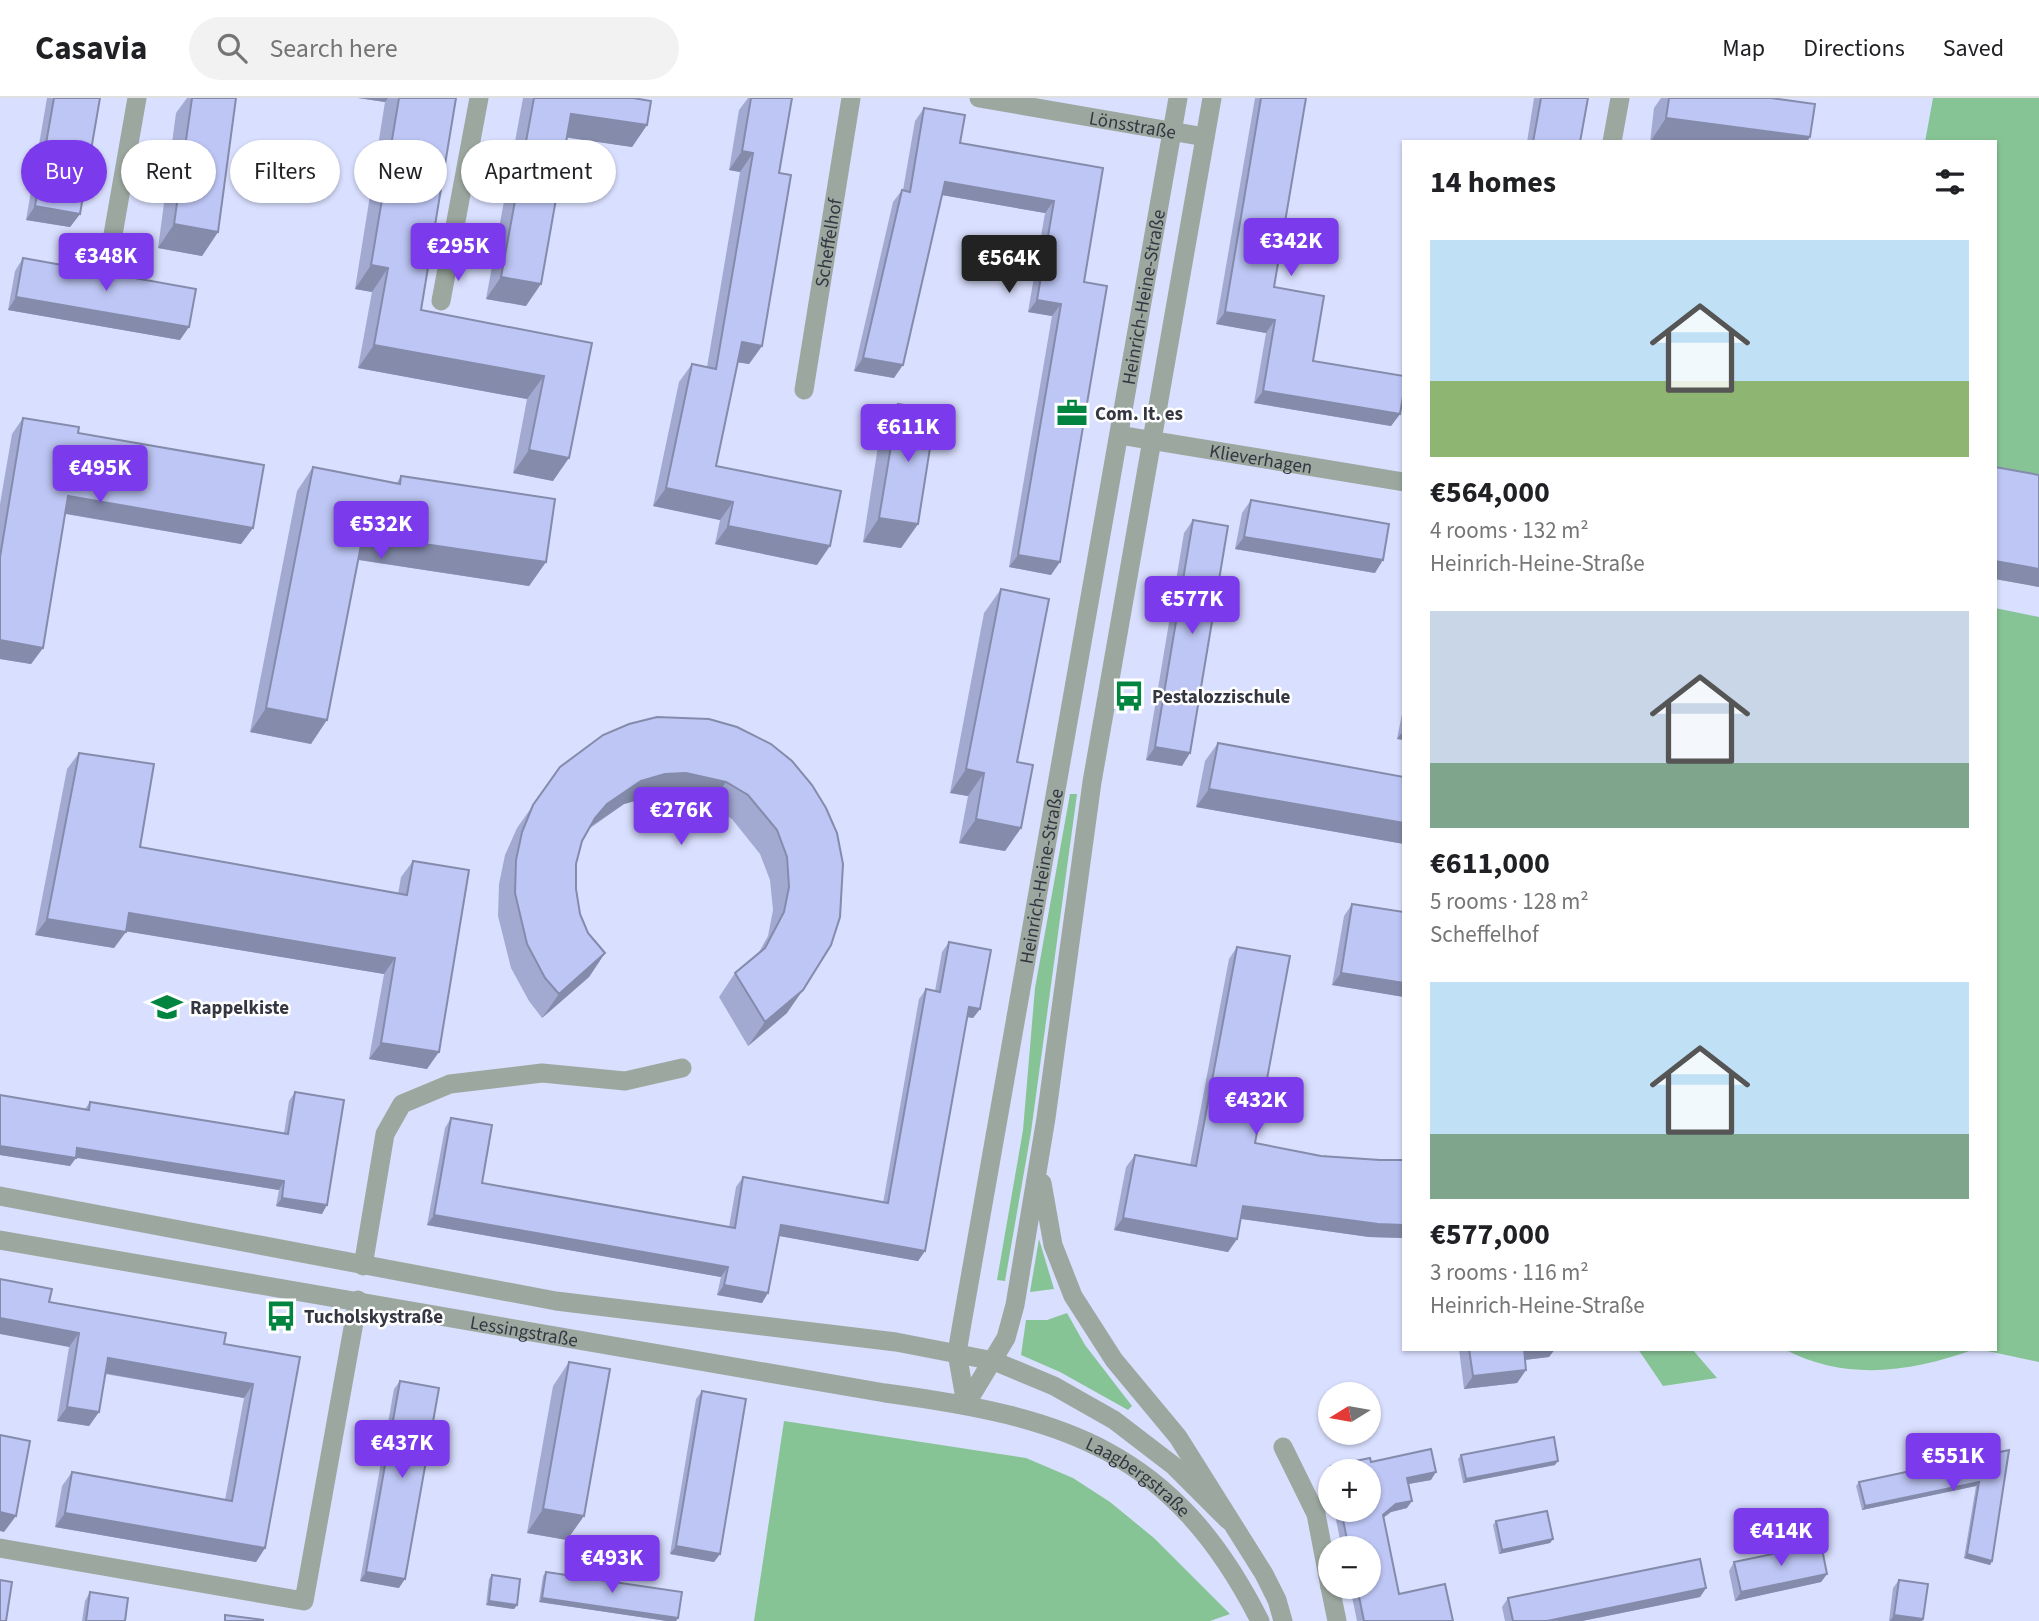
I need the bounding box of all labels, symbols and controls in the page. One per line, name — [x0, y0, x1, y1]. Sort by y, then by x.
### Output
search box — [189, 17, 679, 80]
text: Casavia — [35, 25, 147, 72]
icon: search — [213, 29, 251, 67]
text: Search here — [269, 30, 398, 67]
text: Map — [1722, 31, 1765, 66]
text: Directions — [1803, 31, 1905, 66]
text: Saved — [1943, 31, 2004, 66]
street label: Lönsstraße — [1087, 105, 1178, 147]
chip: Buy — [21, 140, 107, 203]
chip: Rent — [121, 140, 216, 203]
chip: Filters — [230, 140, 340, 203]
chip: New — [354, 140, 447, 203]
chip: Apartment — [461, 140, 616, 203]
text: 14 homes — [1430, 161, 1556, 204]
icon: filters — [1931, 163, 1969, 201]
street label: Scheffelhof — [809, 195, 850, 290]
street label: Heinrich-Heine-Straße — [1116, 208, 1173, 387]
pin: €342K — [1242, 218, 1340, 278]
pin: €295K — [409, 223, 507, 283]
text: €342K — [1260, 224, 1322, 257]
text: €295K — [427, 229, 489, 262]
pin: €348K — [57, 234, 155, 293]
pin: €564K — [960, 236, 1058, 295]
text: €348K — [75, 239, 137, 272]
text: €564K — [978, 241, 1040, 274]
icon: home — [1637, 285, 1763, 411]
office icon: Com. It. es — [1055, 396, 1089, 430]
place label: Com. It. es — [1095, 401, 1183, 428]
pin: €611K — [859, 404, 957, 464]
text: €611K — [877, 410, 939, 443]
street label: Klieverhagen — [1207, 438, 1314, 482]
pin: €495K — [51, 446, 149, 505]
text: €495K — [69, 451, 131, 484]
text: €564,000 — [1430, 471, 1550, 514]
pin: €532K — [332, 502, 430, 561]
text: €532K — [350, 507, 412, 540]
text: 4 rooms · 132 m² — [1430, 514, 1589, 547]
text: Heinrich-Heine-Straße — [1430, 547, 1645, 580]
pin: €577K — [1143, 576, 1241, 636]
text: €577K — [1161, 582, 1223, 615]
icon: home — [1637, 656, 1763, 782]
bus stop icon: Pestalozzischule — [1112, 679, 1146, 713]
place label: Pestalozzischule — [1152, 684, 1291, 711]
street label: Heinrich-Heine-Straße — [1014, 787, 1071, 966]
pin: €276K — [632, 788, 730, 847]
text: €276K — [650, 793, 712, 826]
text: €611,000 — [1430, 842, 1550, 885]
text: 5 rooms · 128 m² — [1430, 885, 1589, 918]
text: Scheffelhof — [1430, 918, 1539, 951]
school or university icon: Rappelkiste — [150, 990, 184, 1024]
place label: Rappelkiste — [190, 995, 289, 1022]
icon: home — [1637, 1027, 1763, 1153]
pin: €432K — [1207, 1077, 1305, 1137]
text: €432K — [1225, 1083, 1287, 1116]
text: €577,000 — [1430, 1213, 1550, 1256]
text: 3 rooms · 116 m² — [1430, 1256, 1589, 1289]
text: Heinrich-Heine-Straße — [1430, 1289, 1645, 1322]
bus stop icon: Tucholskystraße — [264, 1299, 298, 1333]
place label: Tucholskystraße — [304, 1304, 443, 1331]
street label: Lessingstraße — [468, 1310, 580, 1355]
north arrow — [1318, 1382, 1381, 1446]
map controls — [1318, 1382, 1381, 1599]
pin: €437K — [353, 1420, 451, 1480]
text: €437K — [371, 1426, 433, 1459]
street label: Laagbergstraße — [1081, 1431, 1196, 1524]
pin: €551K — [1904, 1434, 2002, 1493]
text: €551K — [1922, 1439, 1984, 1472]
button: + — [1318, 1459, 1381, 1522]
pin: €414K — [1732, 1508, 1830, 1568]
text: €414K — [1750, 1514, 1812, 1547]
pin: €493K — [563, 1536, 661, 1595]
button: − — [1318, 1536, 1381, 1599]
text: €493K — [581, 1541, 643, 1574]

